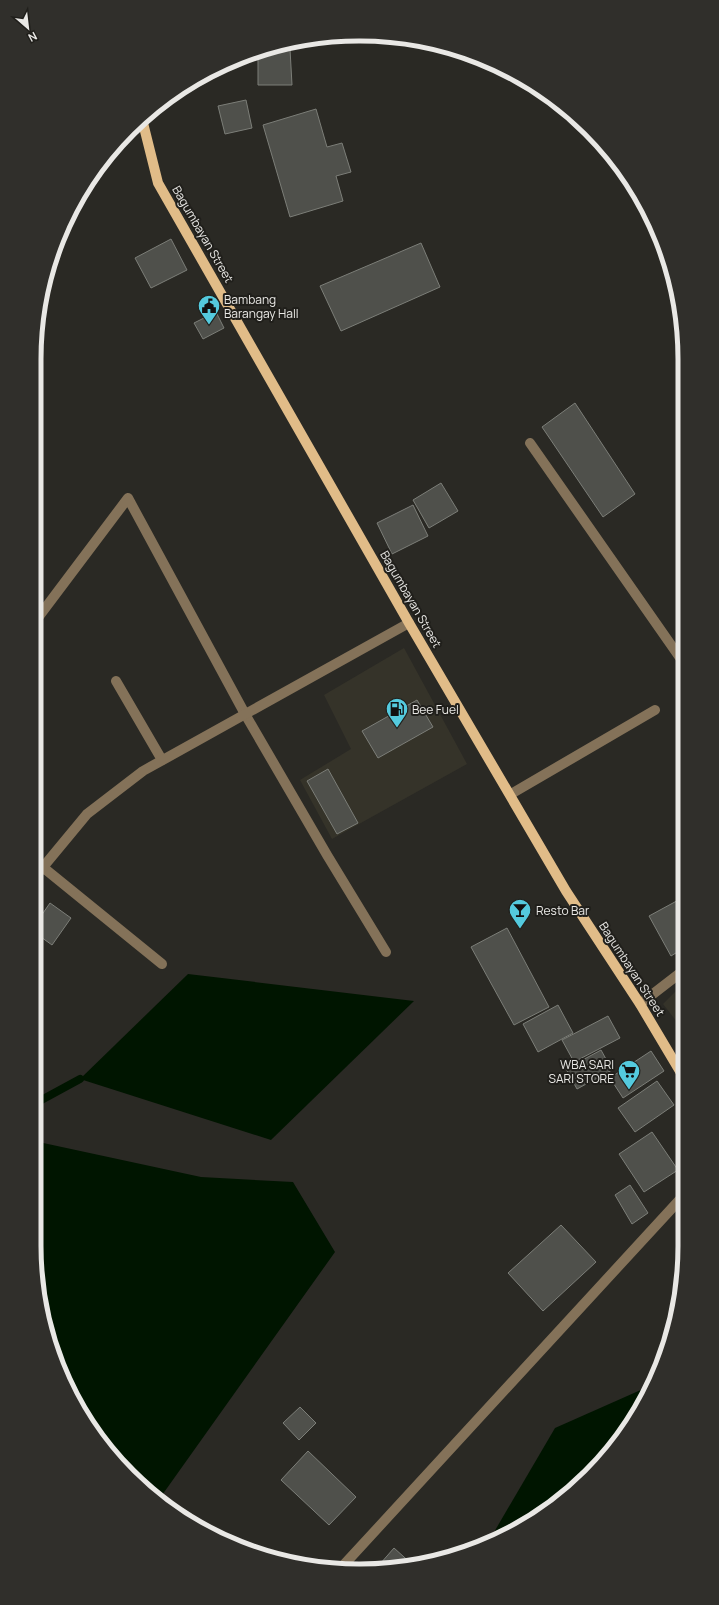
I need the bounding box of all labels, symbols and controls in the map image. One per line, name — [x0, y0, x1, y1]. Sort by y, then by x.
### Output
north arrow — [8, 8, 48, 48]
text: N — [26, 29, 40, 46]
street label: Bagumbayan Street — [168, 182, 238, 286]
place label: Bambang Barangay Hall — [224, 291, 299, 322]
public building icon: Bambang Barangay Hall — [196, 293, 222, 326]
street label: Bagumbayan Street — [376, 547, 446, 651]
fuel station icon: Bee Fuel — [384, 696, 410, 729]
place label: Bee Fuel — [412, 701, 459, 718]
bar icon: Resto Bar — [507, 897, 533, 930]
place label: Resto Bar — [536, 902, 590, 919]
street label: Bagumbayan Street — [595, 919, 669, 1020]
place label: WBA SARI SARI STORE — [549, 1056, 614, 1087]
supermarket icon: WBA SARI SARI STORE — [616, 1058, 642, 1091]

